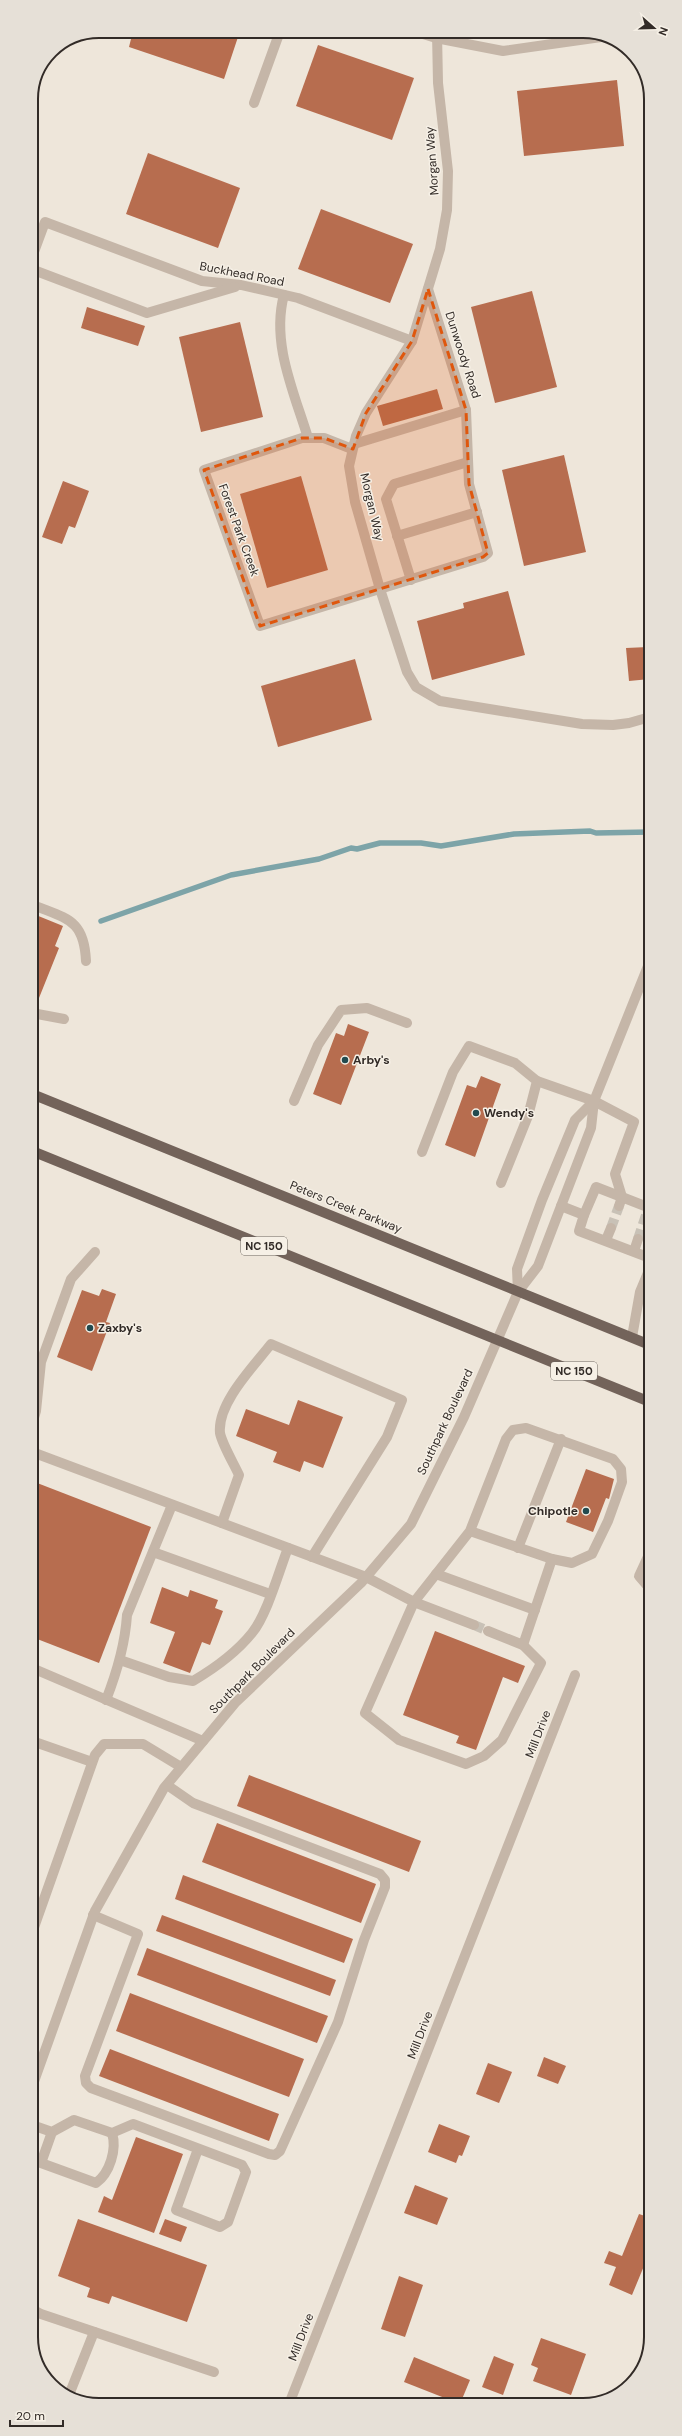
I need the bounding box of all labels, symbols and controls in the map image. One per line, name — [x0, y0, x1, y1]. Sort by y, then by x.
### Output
north arrow — [634, 8, 674, 48]
text: N — [655, 25, 671, 38]
street label: Morgan Way — [422, 126, 442, 196]
street label: Buckhead Road — [198, 258, 286, 290]
street label: Dunwoody Road — [441, 309, 485, 401]
street label: Morgan Way — [356, 472, 388, 543]
street label: Forest Park Creek — [215, 482, 263, 578]
place label: Arby's — [353, 1052, 390, 1068]
marker: Arby's — [340, 1055, 350, 1065]
place label: Wendy's — [484, 1105, 534, 1121]
marker: Wendy's — [471, 1108, 481, 1118]
street label: Peters Creek Parkway — [288, 1177, 405, 1237]
road number: NC 150 — [241, 1237, 287, 1255]
place label: Zaxby's — [98, 1320, 142, 1336]
marker: Zaxby's — [85, 1323, 95, 1333]
road number: NC 150 — [551, 1362, 597, 1380]
street label: Southpark Boulevard — [413, 1366, 477, 1478]
place label: Chipotle — [528, 1503, 578, 1519]
marker: Chipotle — [581, 1506, 591, 1516]
street label: Southpark Boulevard — [206, 1625, 298, 1717]
street label: Mill Drive — [522, 1708, 554, 1760]
street label: Mill Drive — [404, 2009, 436, 2061]
street label: Mill Drive — [285, 2311, 317, 2363]
scale bar — [10, 2402, 63, 2428]
text: 20 m — [16, 2408, 45, 2424]

